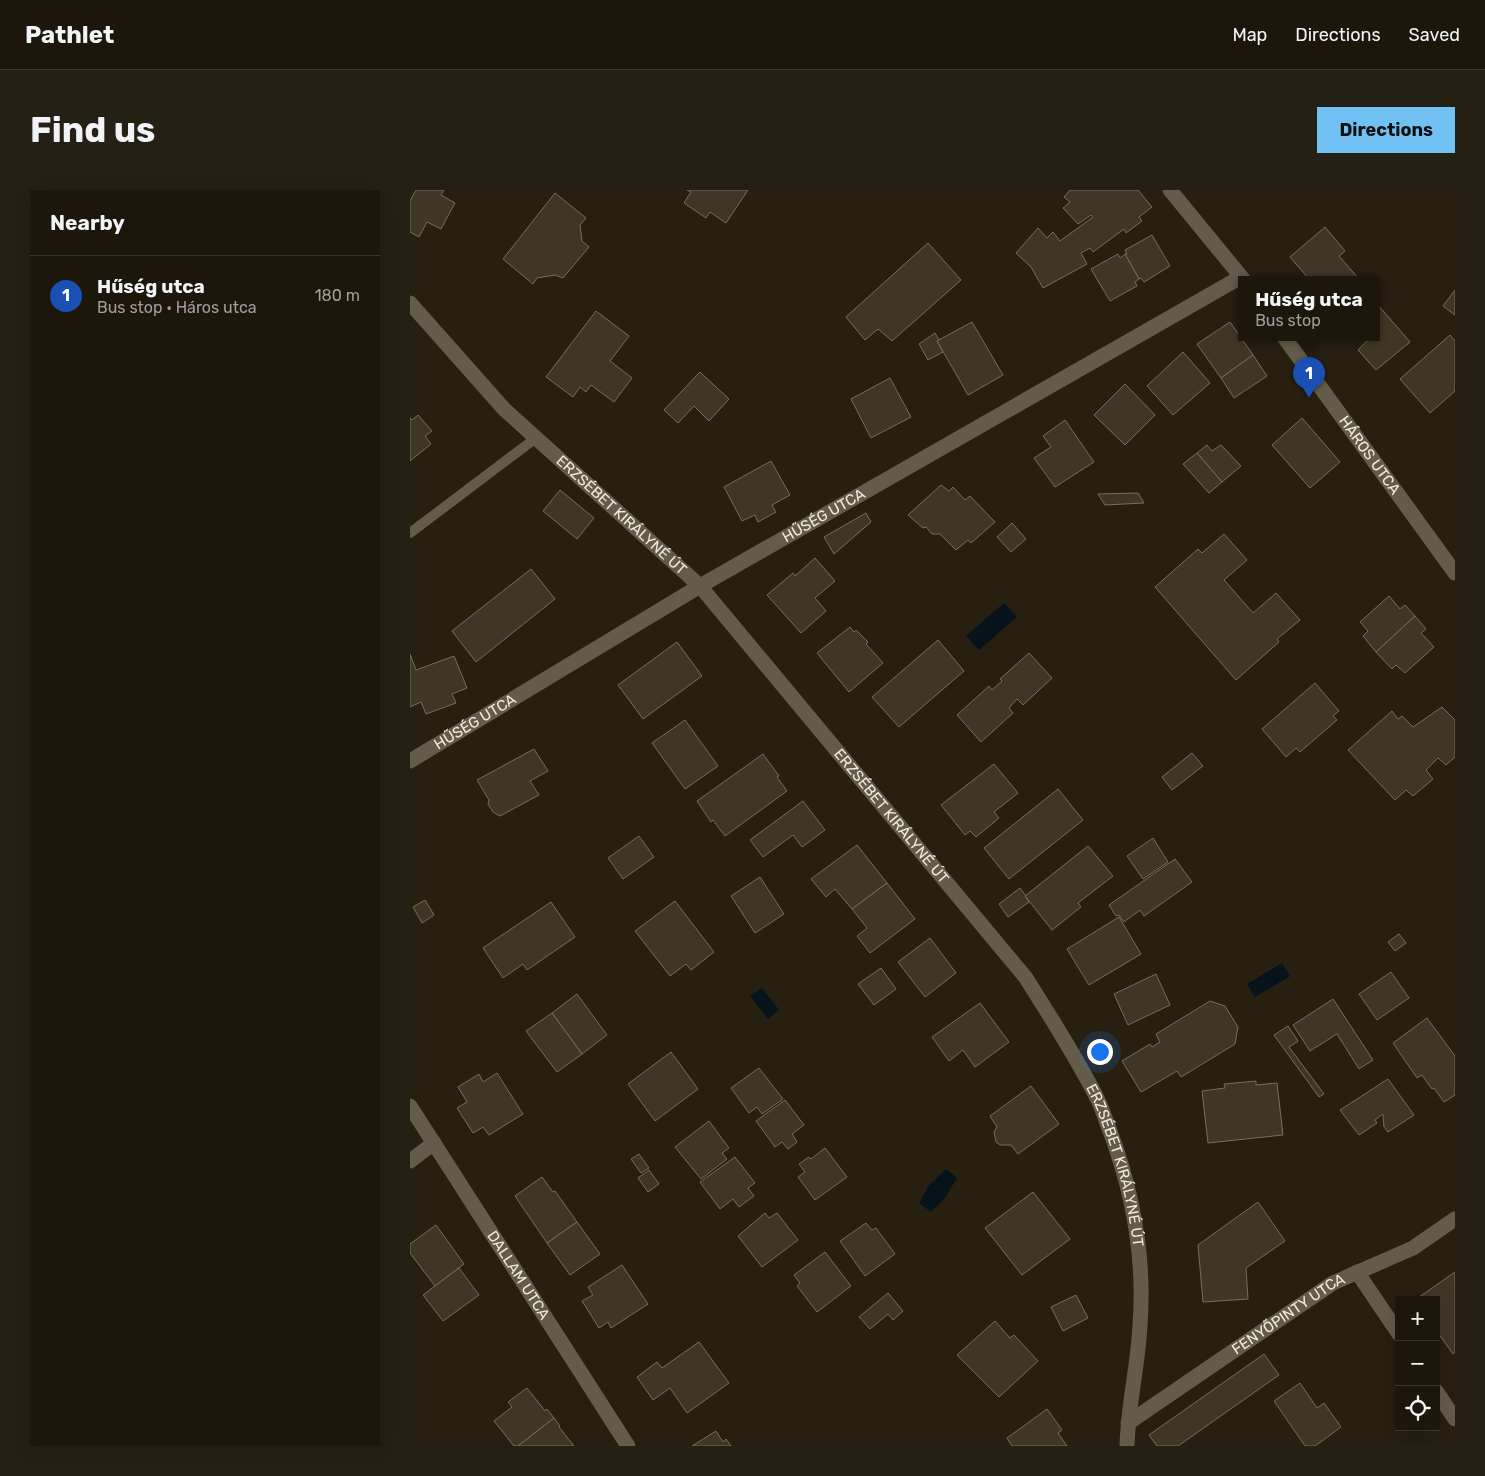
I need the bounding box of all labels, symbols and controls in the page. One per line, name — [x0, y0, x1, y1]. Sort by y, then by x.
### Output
text: Pathlet — [25, 21, 114, 49]
text: Map — [1232, 24, 1267, 46]
text: Directions — [1295, 24, 1381, 46]
text: Saved — [1409, 24, 1460, 46]
button: Directions — [1317, 107, 1455, 153]
text: Find us — [30, 109, 155, 151]
text: Nearby — [50, 210, 125, 235]
text: Hűség utca — [97, 275, 205, 298]
popup — [1238, 276, 1380, 341]
text: 1 — [62, 286, 70, 305]
text: 180 m — [315, 286, 360, 305]
text: Hűség utca — [1255, 288, 1363, 311]
text: Bus stop · Háros utca — [97, 298, 257, 317]
text: Bus stop — [1255, 311, 1321, 330]
pin: 1 — [1293, 357, 1325, 398]
street label: HÁROS UTCA — [1335, 412, 1404, 498]
street label: ERZSÉBET KIRÁLYNÉ ÚT — [553, 452, 691, 579]
street label: HŰSÉG UTCA — [779, 485, 868, 546]
street label: HŰSÉG UTCA — [431, 690, 519, 753]
street label: ERZSÉBET KIRÁLYNÉ ÚT — [830, 745, 953, 887]
your location — [1087, 1039, 1113, 1065]
street label: ERZSÉBET KIRÁLYNÉ ÚT — [1082, 1081, 1147, 1248]
street label: DALLAM UTCA — [483, 1228, 554, 1323]
street label: FENYŐPINTY UTCA — [1228, 1270, 1348, 1358]
map controls — [1395, 1296, 1440, 1431]
button: + — [1395, 1296, 1440, 1341]
button: − — [1395, 1341, 1440, 1386]
button: locate — [1395, 1386, 1440, 1431]

